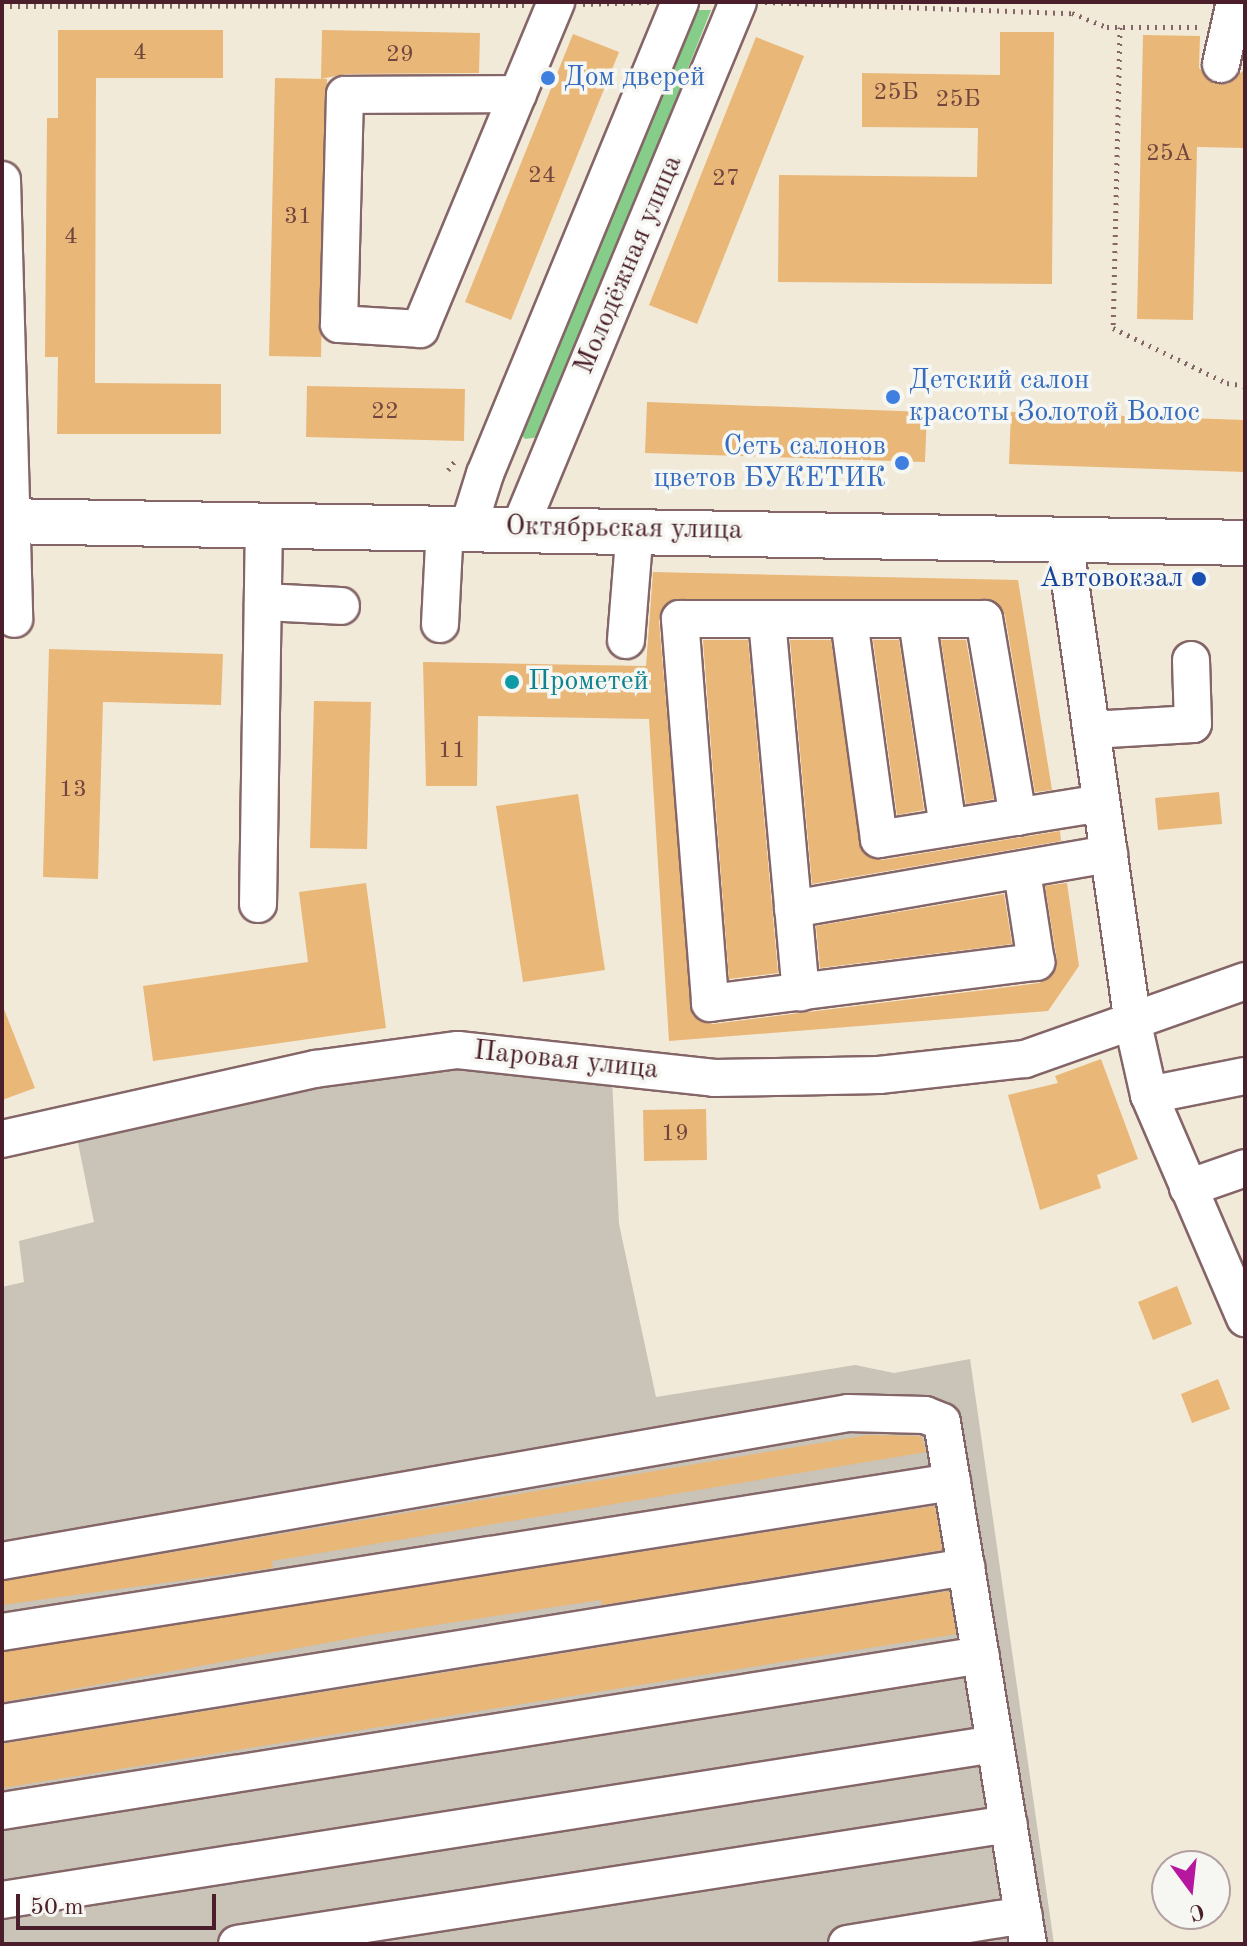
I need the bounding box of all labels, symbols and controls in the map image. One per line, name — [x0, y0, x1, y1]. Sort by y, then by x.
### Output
house number: 4 — [133, 40, 147, 68]
house number: 29 — [386, 42, 414, 70]
place label: Дом дверей — [564, 61, 705, 95]
marker: Дом дверей — [539, 69, 557, 87]
house number: 25Б — [874, 80, 918, 108]
house number: 25Б — [936, 87, 980, 115]
house number: 25А — [1146, 141, 1192, 169]
street label: Молодёжная улица — [568, 151, 690, 379]
house number: 24 — [528, 163, 556, 191]
house number: 27 — [712, 166, 740, 194]
house number: 31 — [284, 204, 312, 232]
house number: 4 — [64, 224, 78, 252]
place label: Детский салон красоты Золотой Волос — [909, 364, 1200, 430]
marker: Детский салон красоты Золотой Волос — [884, 388, 902, 406]
house number: 22 — [371, 399, 399, 427]
place label: Сеть салонов цветов БУКЕТИК — [654, 430, 886, 496]
marker: Сеть салонов цветов БУКЕТИК — [893, 454, 911, 472]
street label: Октябрьская улица — [505, 510, 743, 548]
place label: Автовокзал — [1040, 562, 1183, 596]
marker: Автовокзал — [1190, 570, 1208, 588]
place label: Прометей — [528, 665, 649, 699]
marker: Прометей — [503, 673, 521, 691]
house number: 11 — [438, 738, 466, 766]
house number: 13 — [59, 777, 87, 805]
street label: Паровая улица — [472, 1035, 660, 1087]
house number: 19 — [661, 1121, 689, 1149]
north arrow — [1151, 1850, 1231, 1930]
scale bar — [20, 1878, 220, 1928]
text: 50 m — [30, 1896, 84, 1920]
text: С — [1187, 1899, 1207, 1924]

